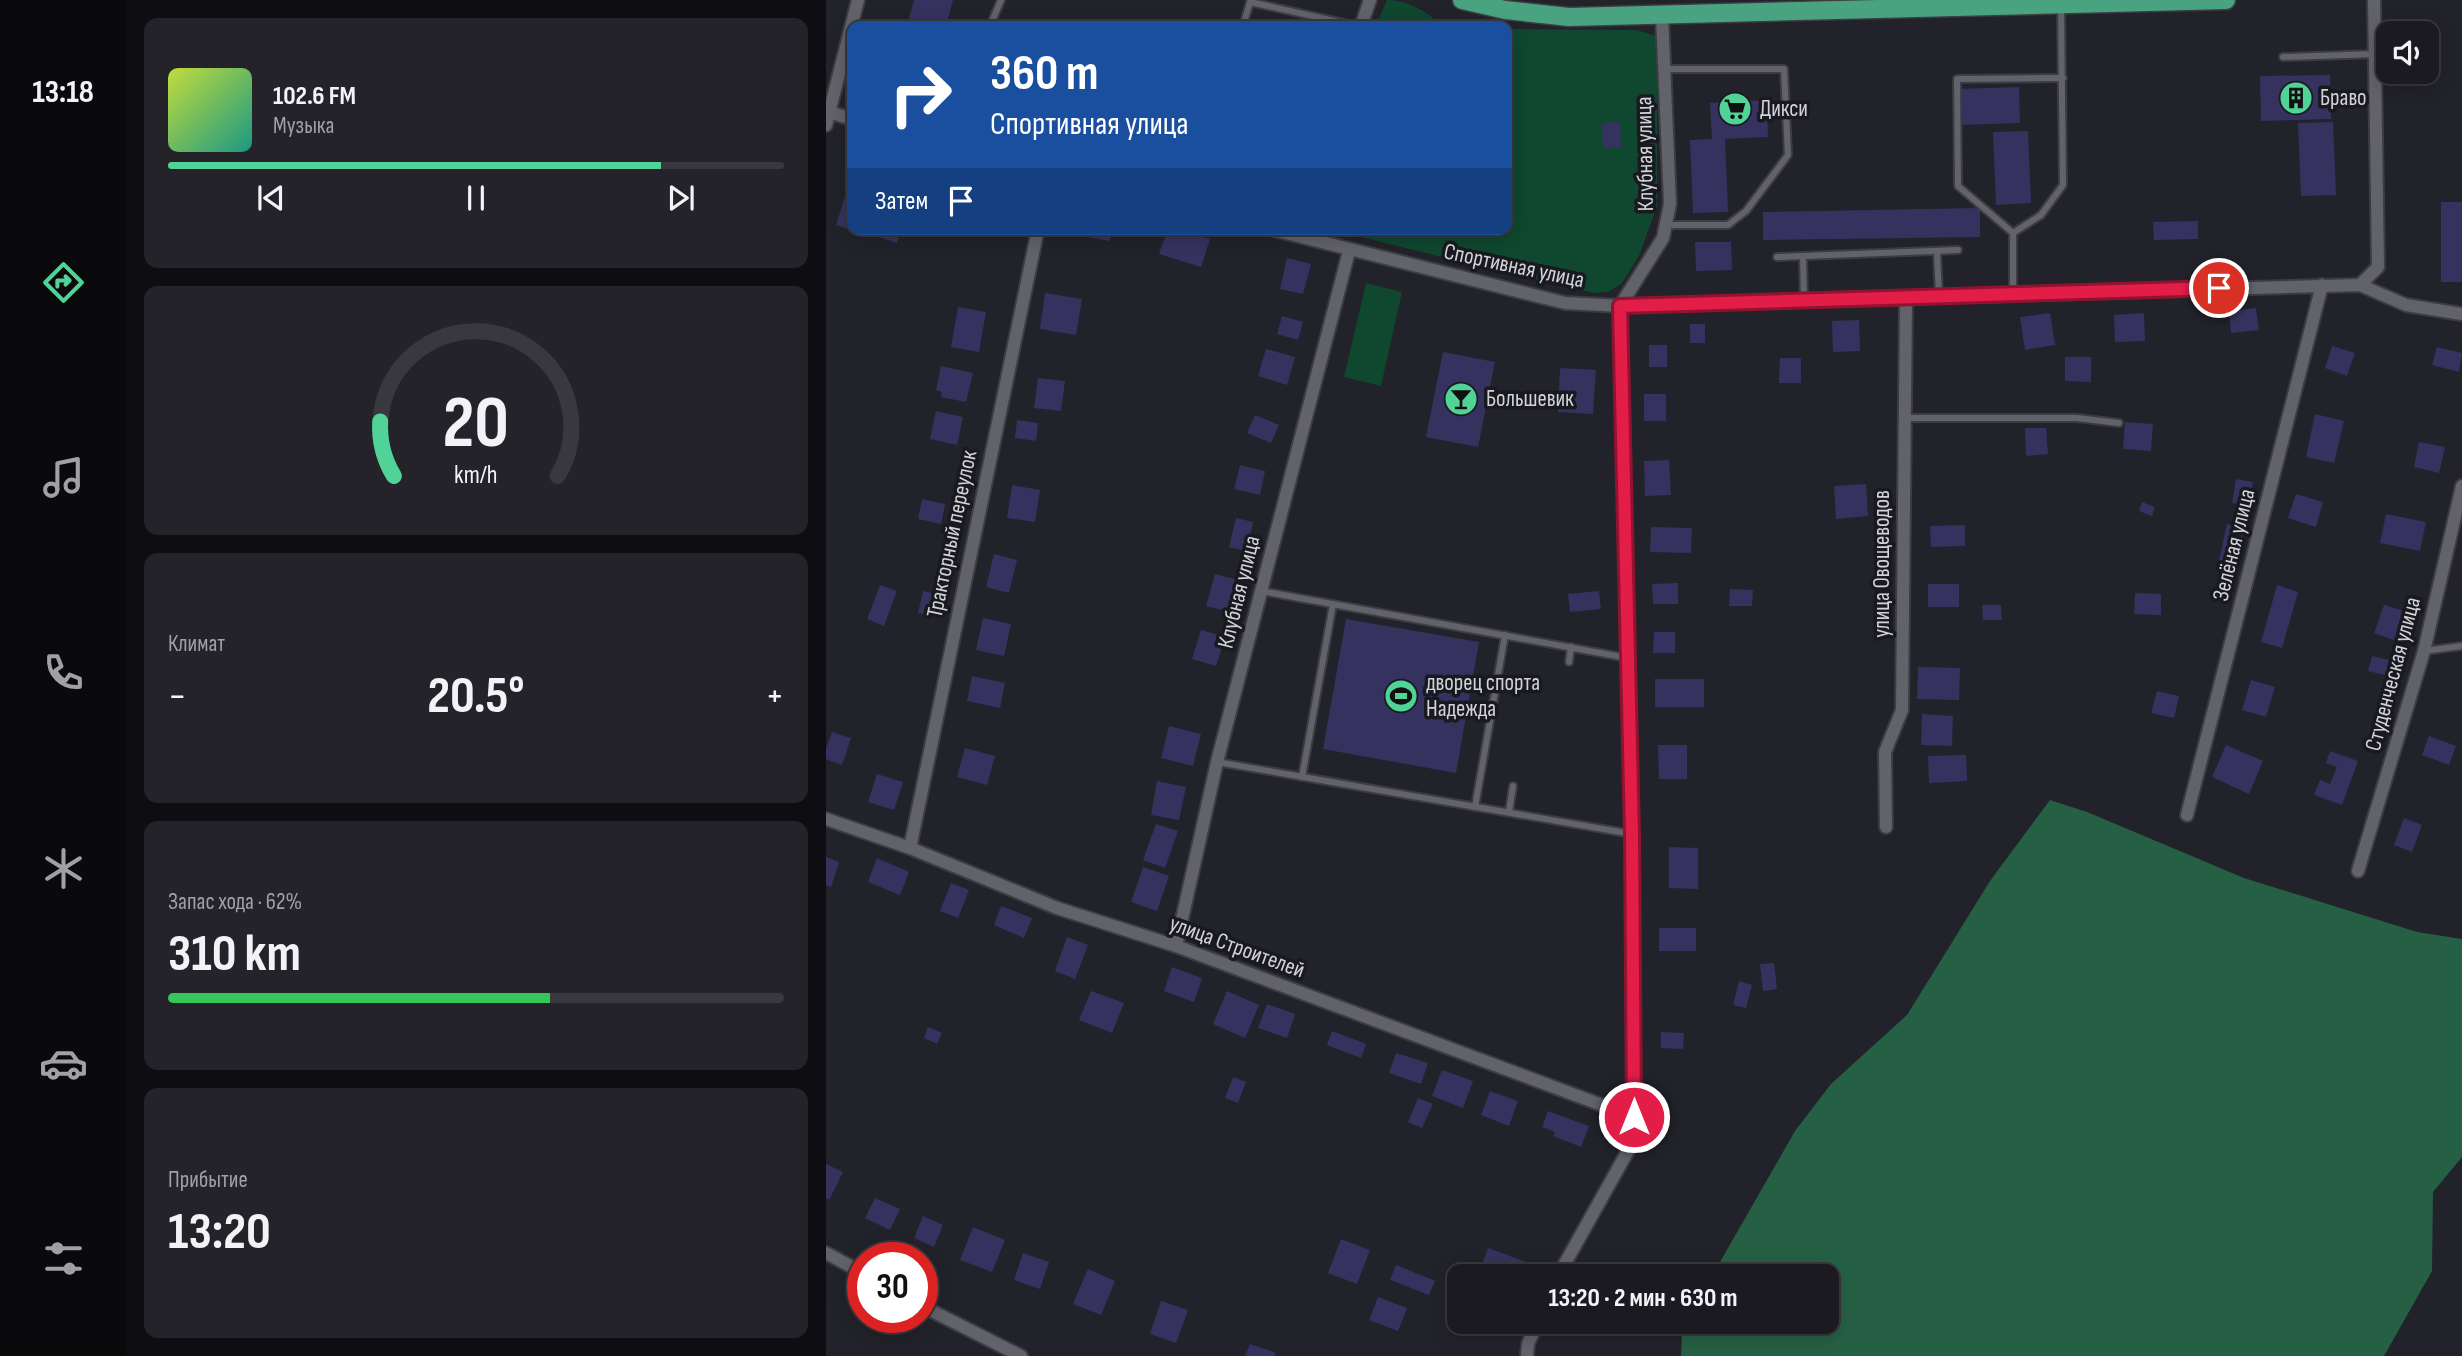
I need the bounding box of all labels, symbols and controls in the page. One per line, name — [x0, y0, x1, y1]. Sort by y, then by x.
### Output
map controls — [2376, 21, 2439, 84]
button: sound — [2376, 21, 2439, 84]
text: 360 m — [990, 45, 1098, 104]
icon: right — [875, 49, 966, 140]
text: 13:18 — [32, 73, 94, 112]
building icon: Браво — [2277, 79, 2315, 117]
text: 102.6 FM — [273, 81, 356, 112]
place label: Браво — [2320, 84, 2367, 112]
supermarket icon: Дикси — [1716, 90, 1754, 128]
place label: Дикси — [1760, 95, 1808, 123]
street label: Клубная улица — [1630, 96, 1660, 212]
text: Спортивная улица — [990, 105, 1189, 144]
text: Музыка — [273, 112, 334, 140]
icon: previous — [252, 179, 290, 217]
icon: pause — [457, 179, 495, 217]
icon: next — [662, 179, 700, 217]
icon: arrive — [942, 182, 980, 220]
text: Затем — [875, 186, 928, 217]
street label: Спортивная улица — [1441, 237, 1587, 295]
icon: directions — [39, 258, 88, 307]
pin — [2189, 258, 2249, 318]
icon: arrive — [2200, 269, 2238, 307]
bar icon: Большевик — [1442, 380, 1480, 418]
text: 20 — [443, 381, 509, 469]
place label: Большевик — [1486, 385, 1574, 413]
street label: Тракторный переулок — [921, 447, 983, 620]
icon: music — [39, 453, 88, 502]
text: km/h — [454, 460, 498, 491]
street label: Зелёная улица — [2207, 486, 2261, 604]
street label: улица Овощеводов — [1868, 490, 1896, 638]
street label: Клубная улица — [1212, 533, 1266, 651]
street label: Студенческая улица — [2359, 594, 2427, 754]
text: Климат — [168, 630, 225, 658]
icon: phone — [39, 648, 88, 697]
text: 20.5° — [427, 665, 525, 728]
place label: дворец спорта Надежда — [1426, 669, 1540, 723]
text: − — [168, 674, 187, 719]
text: + — [765, 674, 784, 719]
sports icon: дворец спорта Надежда — [1382, 677, 1420, 715]
icon: climate — [39, 844, 88, 893]
text: Запас хода · 62% — [168, 888, 302, 916]
street label: улица Строителей — [1166, 910, 1308, 984]
text: 310 km — [168, 923, 301, 986]
icon: car — [39, 1039, 88, 1088]
position arrow — [1597, 1080, 1671, 1154]
text: Прибытие — [168, 1166, 248, 1194]
text: 13:20 — [168, 1201, 271, 1264]
icon: filters — [39, 1234, 88, 1283]
speed limit sign: 30 — [847, 1242, 938, 1333]
text: 13:20 · 2 мин · 630 m — [1548, 1283, 1738, 1314]

